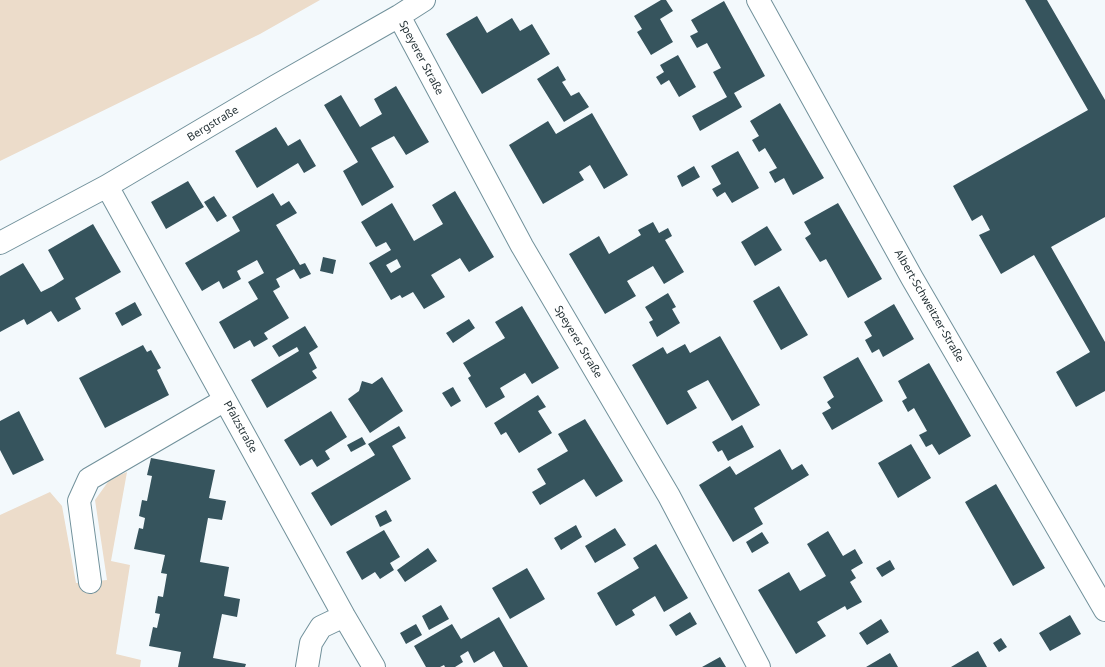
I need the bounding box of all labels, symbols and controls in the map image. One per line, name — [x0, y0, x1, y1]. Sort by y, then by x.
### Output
street label: Speyerer Straße — [396, 19, 446, 97]
street label: Bergstraße — [185, 104, 241, 144]
street label: Albert-Schweitzer-Straße — [891, 247, 967, 365]
street label: Speyerer Straße — [551, 303, 605, 381]
street label: Pfalzstraße — [220, 399, 260, 455]

